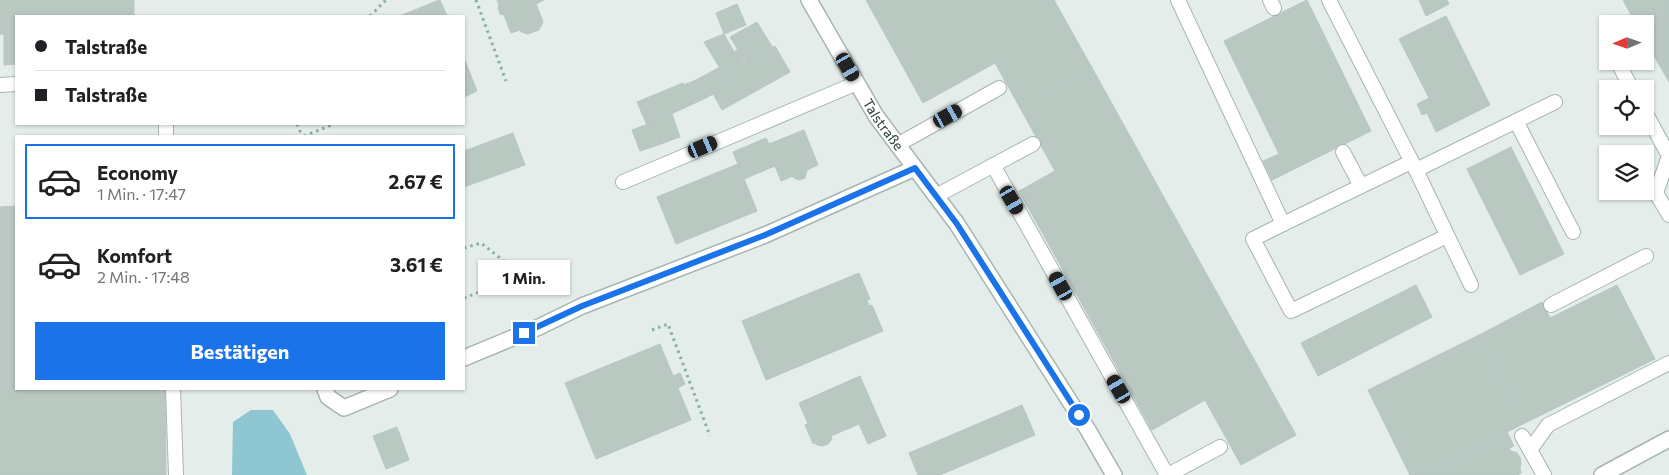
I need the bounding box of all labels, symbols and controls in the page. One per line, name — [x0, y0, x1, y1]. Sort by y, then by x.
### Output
north arrow — [1599, 15, 1654, 70]
map controls — [1599, 15, 1654, 200]
text: Talstraße — [65, 35, 147, 58]
car — [834, 50, 861, 84]
button: locate — [1599, 80, 1654, 135]
text: Talstraße — [65, 83, 147, 106]
street label: Talstraße — [860, 95, 908, 153]
car — [931, 102, 964, 130]
car — [686, 134, 719, 160]
button: layers — [1599, 145, 1654, 200]
icon: car — [37, 159, 82, 204]
text: Economy — [97, 161, 178, 184]
text: 2.67 € — [388, 170, 443, 193]
car — [998, 183, 1025, 217]
text: 1 Min. · 17:47 — [97, 184, 186, 203]
icon: car — [37, 242, 82, 287]
text: Komfort — [97, 244, 172, 267]
text: 3.61 € — [390, 253, 443, 276]
callout: 1 Min. — [478, 260, 570, 296]
text: 2 Min. · 17:48 — [97, 267, 190, 286]
text: 1 Min. — [502, 268, 546, 287]
car — [1047, 269, 1074, 303]
button: Bestätigen — [35, 322, 445, 380]
route end — [513, 322, 535, 344]
car — [1105, 372, 1132, 406]
route start — [1068, 404, 1090, 426]

